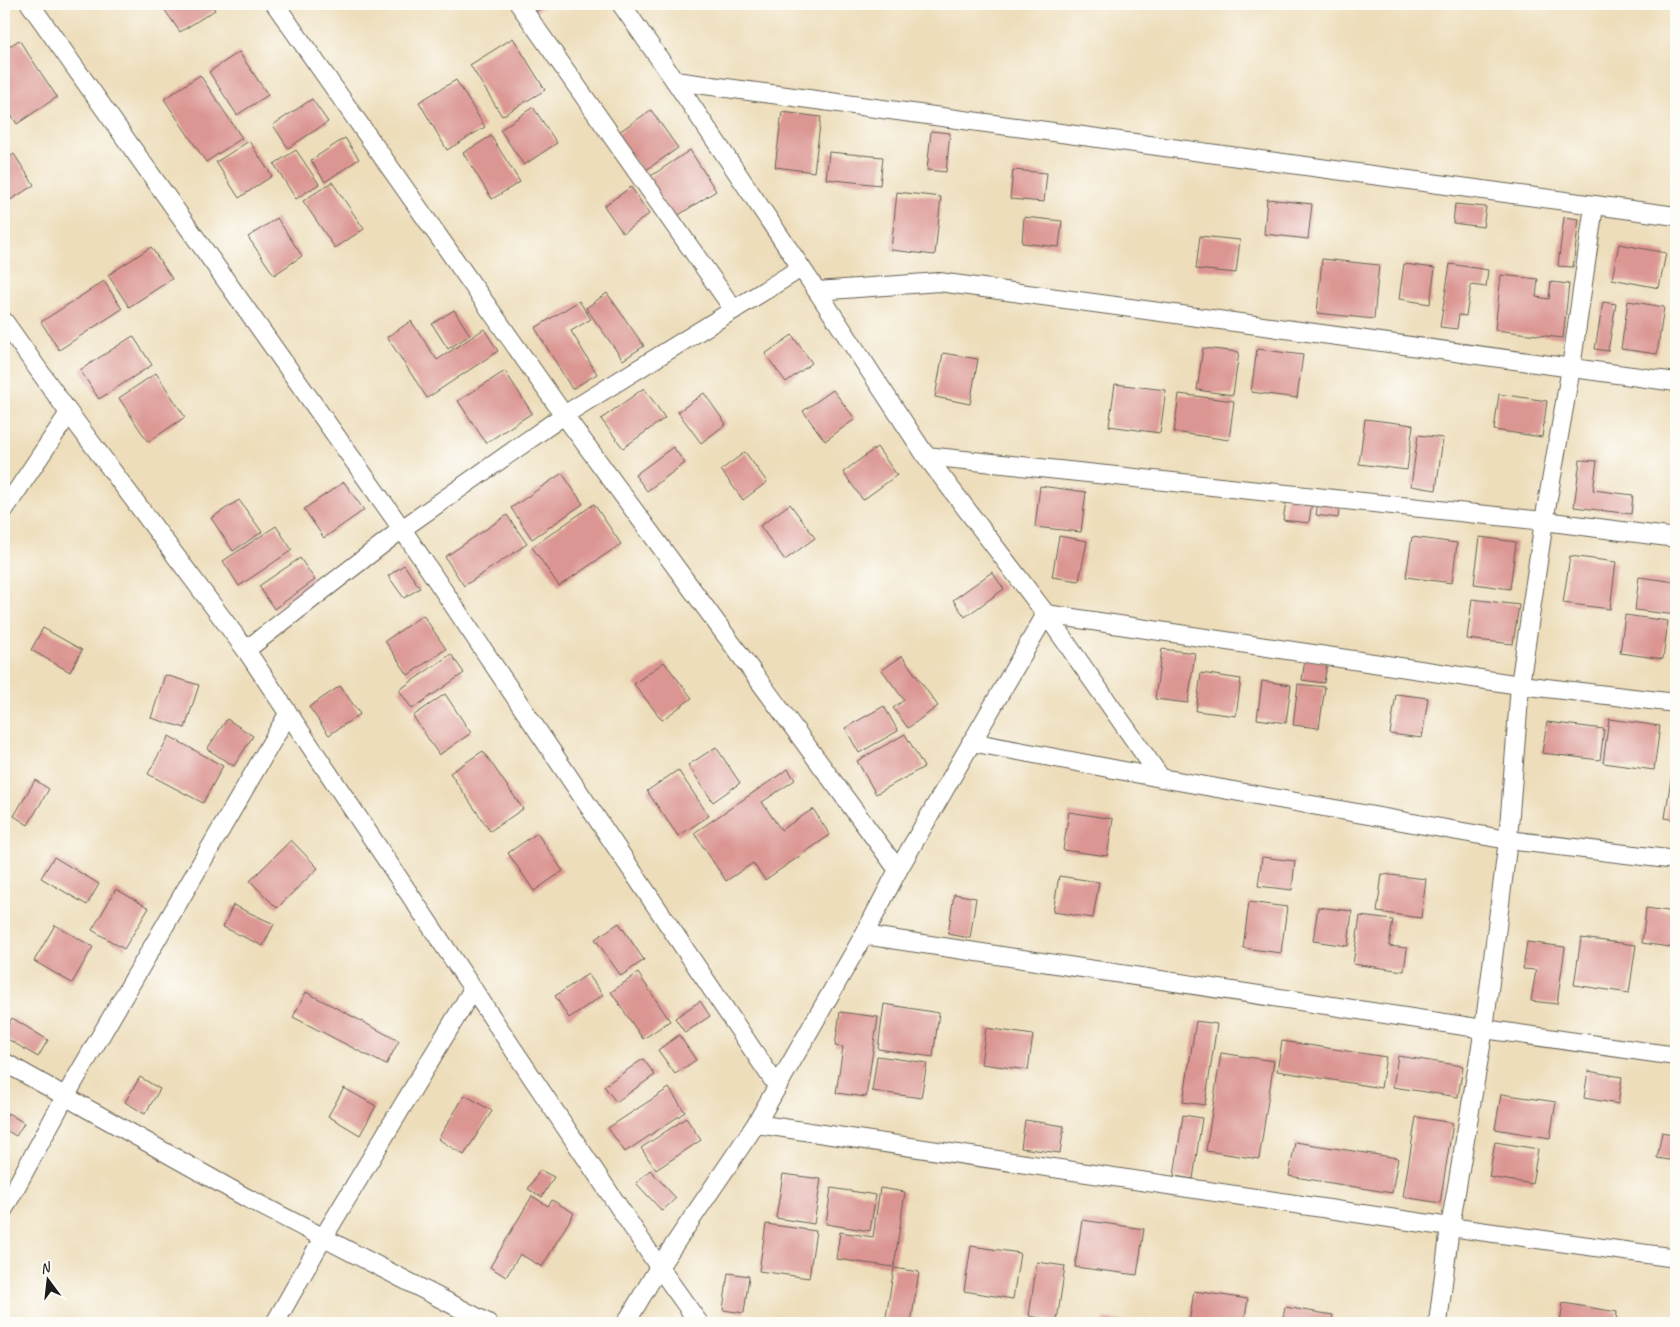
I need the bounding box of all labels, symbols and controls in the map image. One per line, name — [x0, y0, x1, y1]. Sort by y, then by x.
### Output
north arrow — [22, 1254, 72, 1304]
text: N — [38, 1258, 53, 1277]

